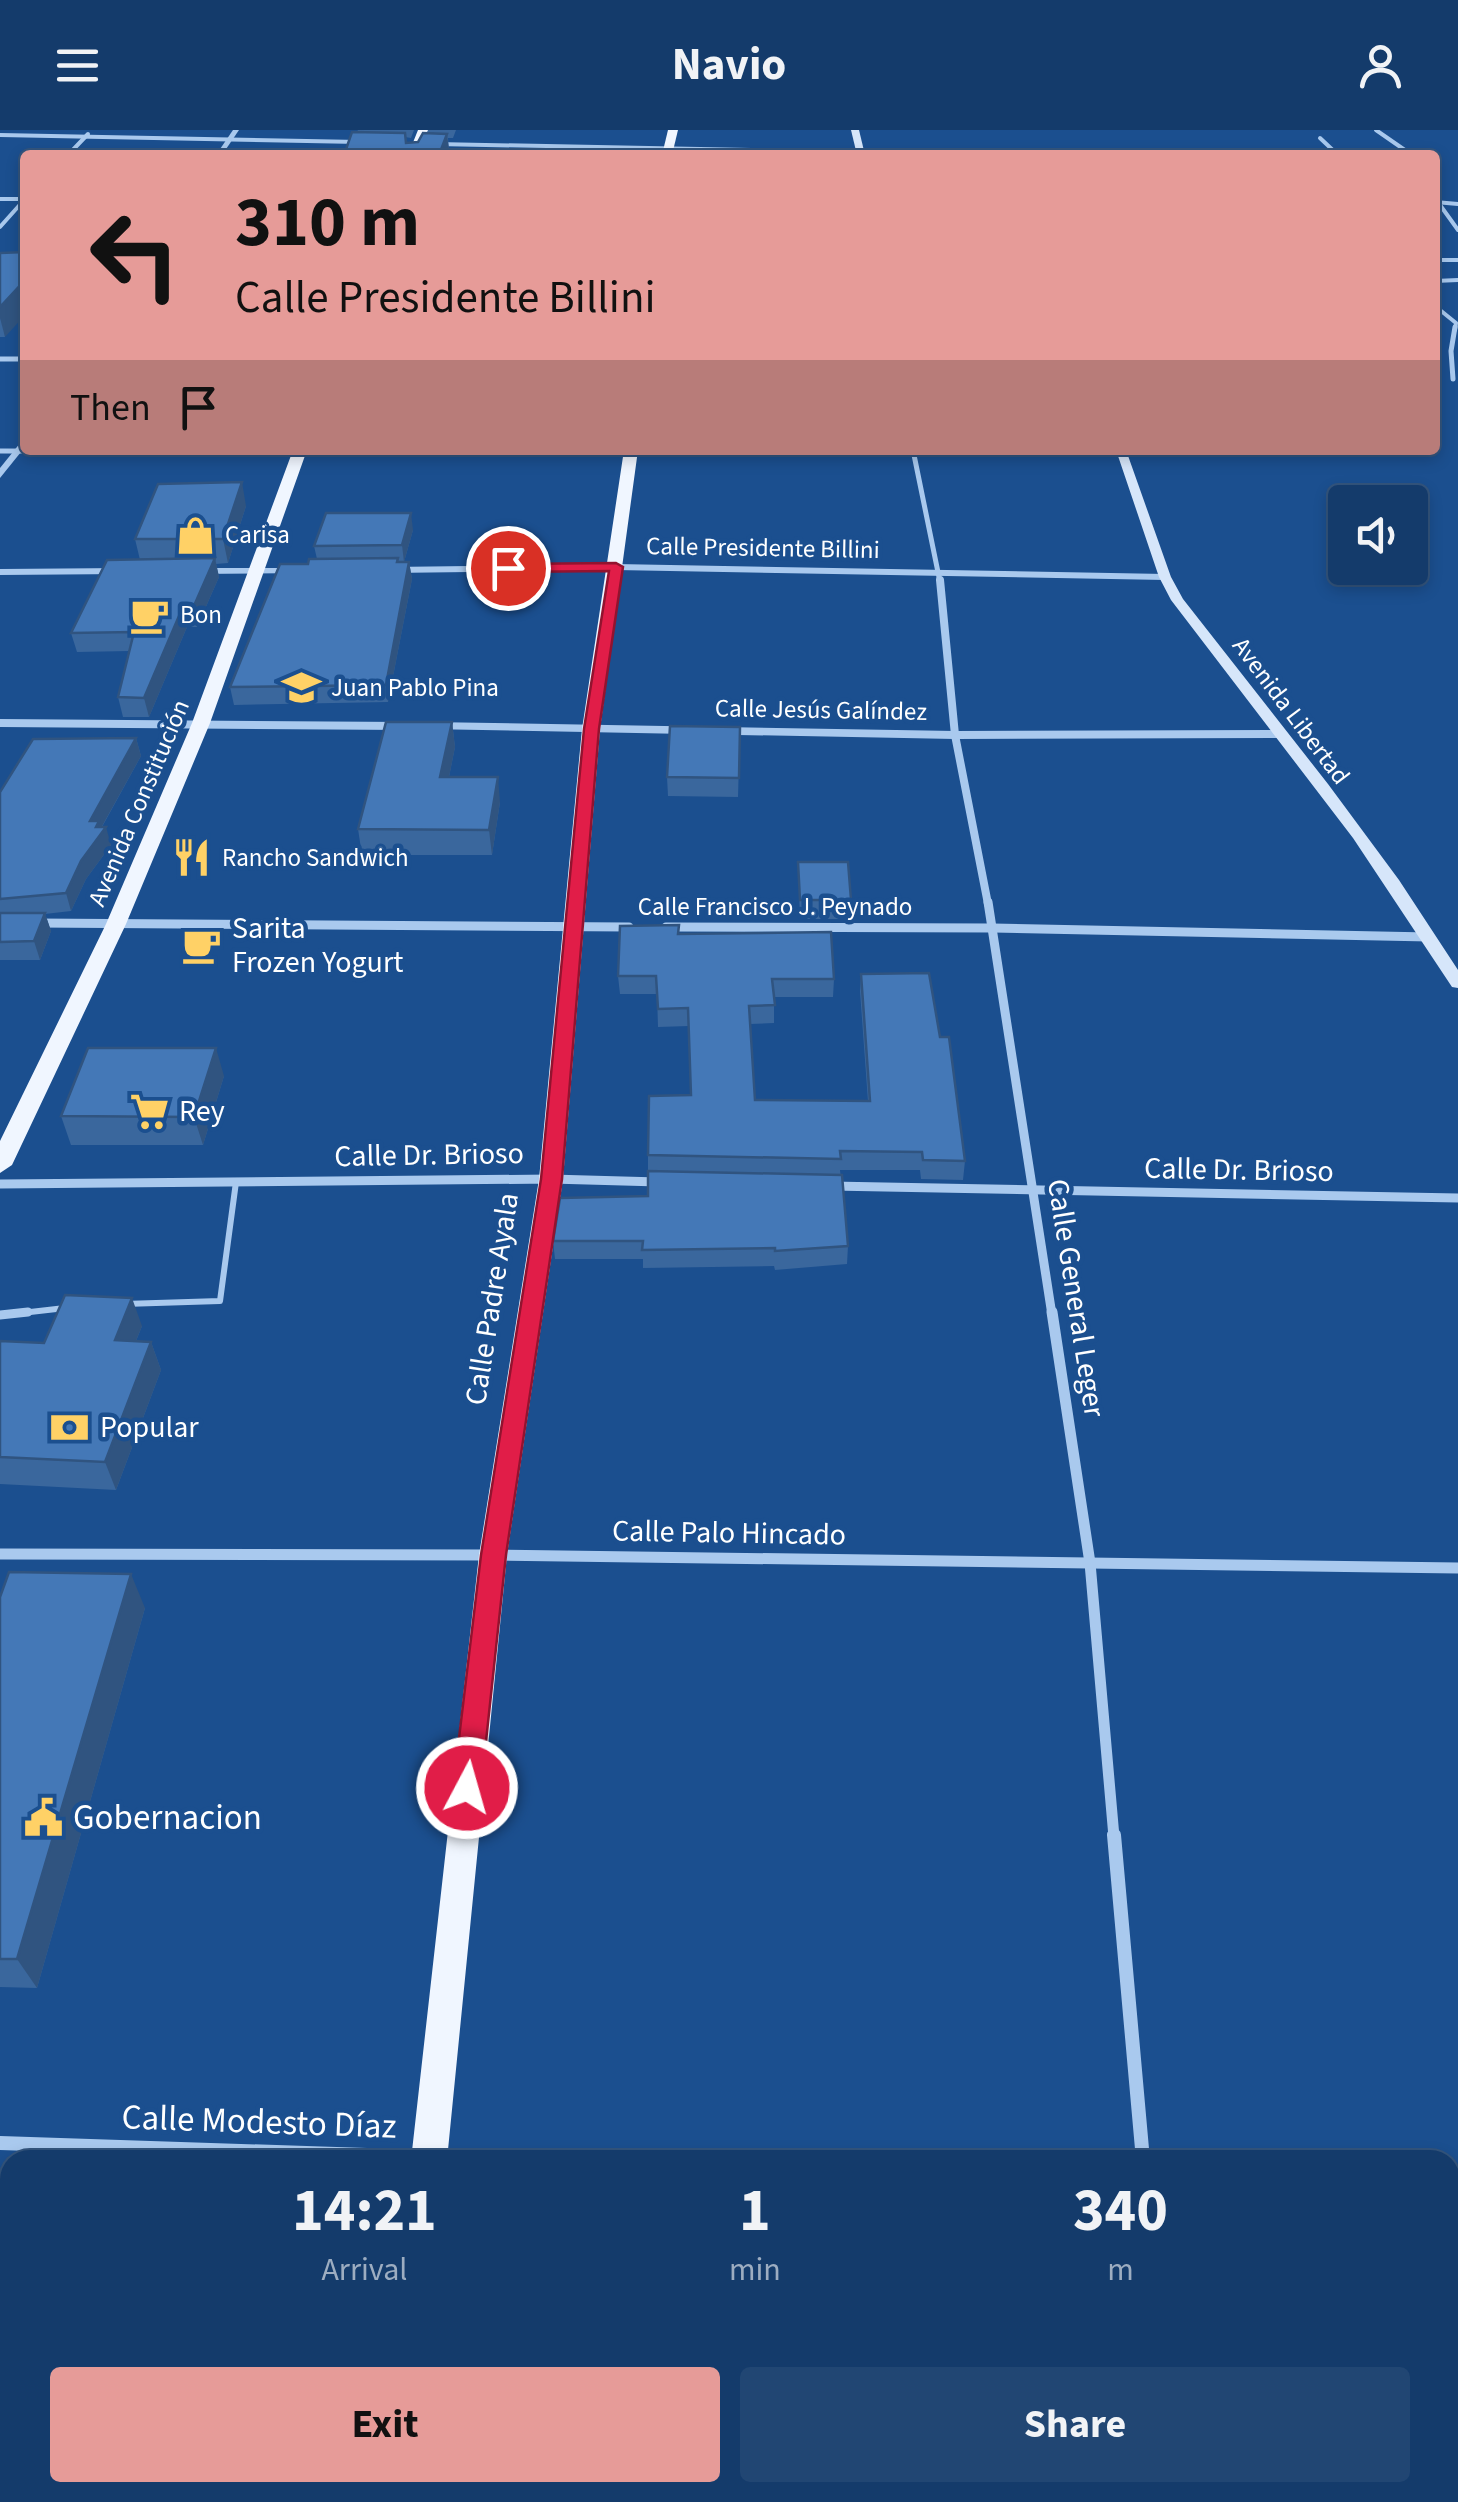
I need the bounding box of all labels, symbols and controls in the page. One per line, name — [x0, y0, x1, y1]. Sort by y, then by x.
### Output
text: Navio — [672, 33, 786, 97]
icon: menu — [50, 38, 105, 93]
icon: person — [1353, 38, 1408, 93]
text: 310 m — [235, 173, 420, 273]
icon: left — [70, 190, 200, 320]
text: Calle Presidente Billini — [235, 266, 656, 330]
icon: arrive — [171, 380, 226, 435]
text: Then — [70, 381, 151, 435]
map controls — [1328, 485, 1428, 585]
button: sound — [1328, 485, 1428, 585]
shop icon: Carisa — [174, 514, 216, 556]
place label: Carisa — [225, 517, 290, 553]
pin — [466, 526, 551, 611]
street label: Calle Presidente Billini — [646, 528, 880, 568]
icon: arrive — [481, 541, 536, 596]
cafe icon: Bon — [129, 594, 171, 636]
place label: Bon — [180, 597, 222, 633]
street label: Avenida Libertad — [1224, 630, 1358, 792]
school or university icon: Juan Pablo Pina — [280, 667, 322, 709]
place label: Juan Pablo Pina — [331, 670, 499, 706]
street label: Calle Jesús Galíndez — [715, 690, 927, 730]
street label: Avenida Constitución — [79, 694, 199, 912]
restaurant icon: Rancho Sandwich — [171, 837, 213, 879]
place label: Rancho Sandwich — [222, 840, 409, 876]
street label: Calle Francisco J. Peynado — [638, 889, 912, 925]
place label: Sarita Frozen Yogurt — [232, 907, 403, 984]
cafe icon: Sarita Frozen Yogurt — [181, 924, 223, 966]
supermarket icon: Rey — [128, 1090, 170, 1132]
place label: Rey — [179, 1090, 225, 1133]
street label: Calle Dr. Brioso — [334, 1132, 524, 1178]
street label: Calle Dr. Brioso — [1144, 1147, 1334, 1193]
street label: Calle General Leger — [1036, 1176, 1116, 1421]
street label: Calle Padre Ayala — [454, 1190, 530, 1408]
bank icon: Popular — [49, 1406, 91, 1448]
place label: Popular — [100, 1406, 199, 1449]
street label: Calle Palo Hincado — [612, 1509, 846, 1557]
position arrow — [415, 1736, 519, 1840]
place label: Gobernacion — [73, 1793, 262, 1843]
public building icon: Gobernacion — [22, 1797, 64, 1839]
street label: Calle Modesto Díaz — [121, 2092, 397, 2152]
text: 14:21 — [292, 2169, 437, 2254]
text: 1 — [739, 2169, 771, 2254]
text: 340 — [1073, 2169, 1168, 2254]
text: Arrival — [321, 2247, 407, 2293]
text: min — [729, 2247, 781, 2293]
text: m — [1107, 2247, 1134, 2293]
button: Exit — [50, 2367, 720, 2482]
button: Share — [740, 2367, 1410, 2482]

